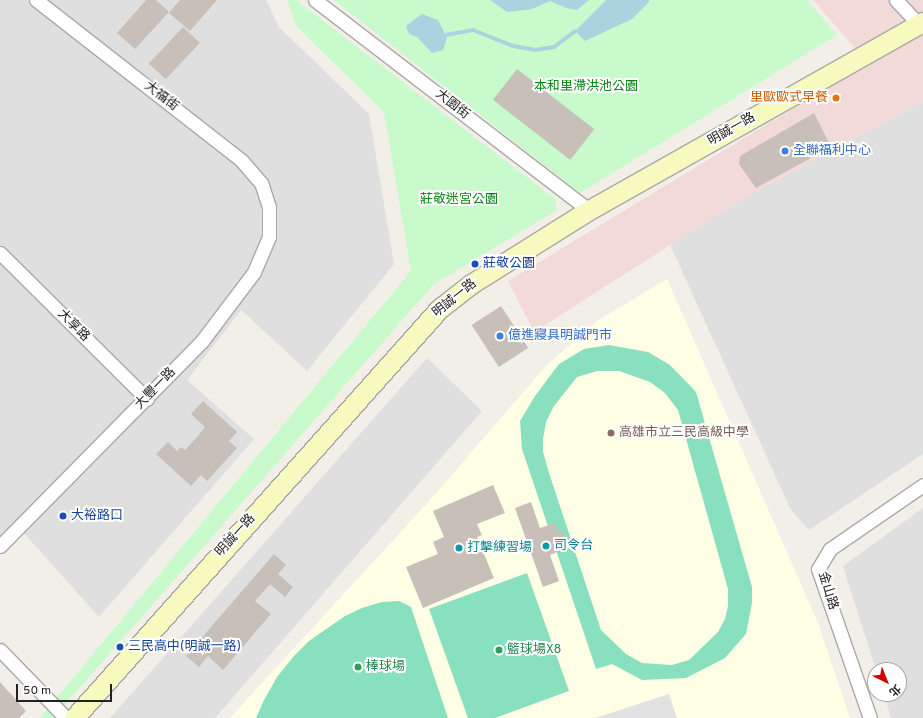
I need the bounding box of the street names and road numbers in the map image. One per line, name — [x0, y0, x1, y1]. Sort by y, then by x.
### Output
street label: 大福街 — [141, 79, 181, 115]
street label: 大園街 — [432, 87, 472, 123]
street label: 明誠一路 — [706, 110, 758, 150]
street label: 明誠一路 — [430, 277, 480, 321]
street label: 大享路 — [54, 307, 92, 345]
street label: 大豐一路 — [132, 365, 180, 413]
street label: 明誠一路 — [213, 511, 259, 561]
street label: 金山路 — [814, 570, 840, 612]

